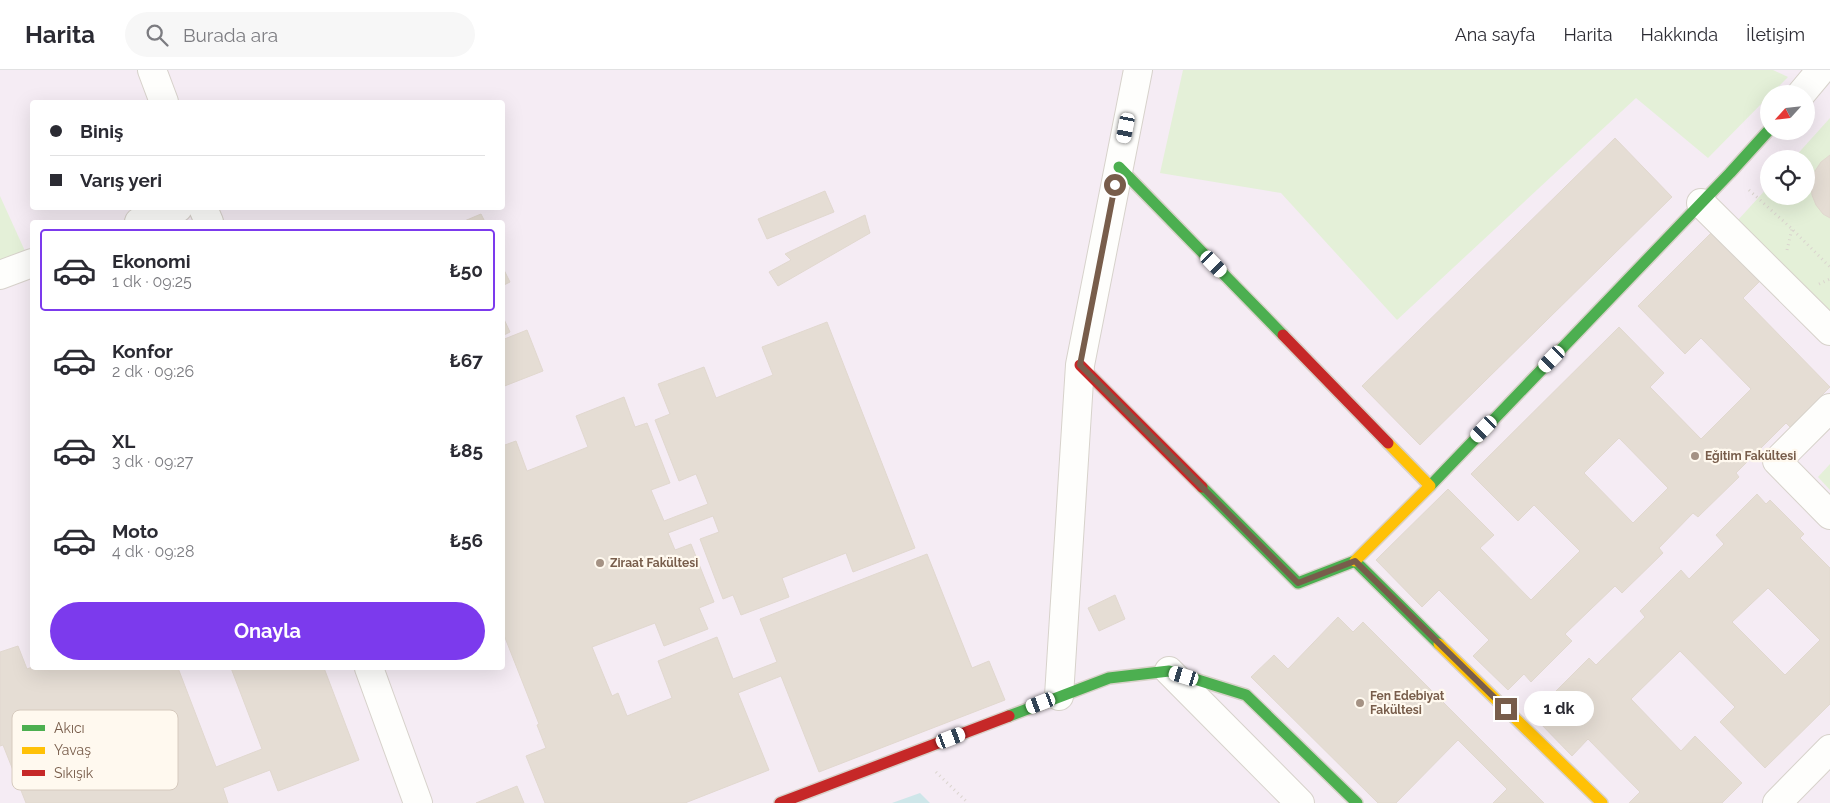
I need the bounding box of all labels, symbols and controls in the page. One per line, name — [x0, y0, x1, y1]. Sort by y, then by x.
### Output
search box — [125, 12, 475, 57]
text: Harita — [25, 20, 95, 49]
icon: search — [143, 21, 171, 49]
text: Burada ara — [183, 24, 278, 46]
text: Ana sayfa — [1455, 24, 1535, 45]
text: Harita — [1563, 24, 1613, 45]
text: Hakkında — [1641, 24, 1718, 45]
text: İletişim — [1746, 24, 1805, 45]
north arrow — [1760, 85, 1815, 140]
map controls — [1760, 85, 1815, 205]
car — [1115, 112, 1136, 144]
text: Biniş — [80, 120, 123, 142]
button: locate — [1760, 150, 1815, 205]
text: Varış yeri — [80, 169, 162, 191]
route start — [1104, 174, 1126, 196]
icon: car — [52, 248, 97, 293]
car — [1198, 248, 1229, 280]
text: Ekonomi — [112, 250, 191, 272]
text: ₺50 — [450, 259, 483, 281]
text: 1 dk · 09:25 — [112, 272, 192, 291]
icon: car — [52, 338, 97, 383]
text: Konfor — [112, 340, 173, 362]
car — [1536, 343, 1567, 375]
text: ₺67 — [450, 349, 483, 371]
text: 2 dk · 09:26 — [112, 362, 194, 381]
car — [1468, 413, 1499, 445]
icon: car — [52, 428, 97, 473]
text: XL — [112, 430, 135, 452]
text: ₺85 — [450, 439, 483, 461]
place label: Eğitim Fakültesi — [1705, 449, 1796, 463]
marker: Eğitim Fakültesi — [1689, 450, 1701, 462]
text: 3 dk · 09:27 — [112, 452, 193, 471]
icon: car — [52, 518, 97, 563]
text: Moto — [112, 520, 158, 542]
text: ₺56 — [450, 529, 483, 551]
text: 4 dk · 09:28 — [112, 542, 194, 561]
place label: Ziraat Fakültesi — [610, 556, 698, 570]
marker: Ziraat Fakültesi — [594, 557, 606, 569]
button: Onayla — [50, 602, 485, 660]
car — [1167, 664, 1200, 688]
place label: Fen Edebiyat Fakültesi — [1370, 689, 1445, 717]
car — [1024, 691, 1057, 715]
callout: 1 dk — [1524, 692, 1594, 726]
marker: Fen Edebiyat Fakültesi — [1354, 697, 1366, 709]
route end — [1495, 698, 1517, 720]
text: 1 dk — [1544, 699, 1575, 718]
legend — [12, 710, 178, 790]
text: Akıcı — [54, 720, 85, 736]
car — [934, 726, 967, 750]
text: Yavaş — [54, 742, 91, 758]
text: Sıkışık — [54, 765, 94, 781]

